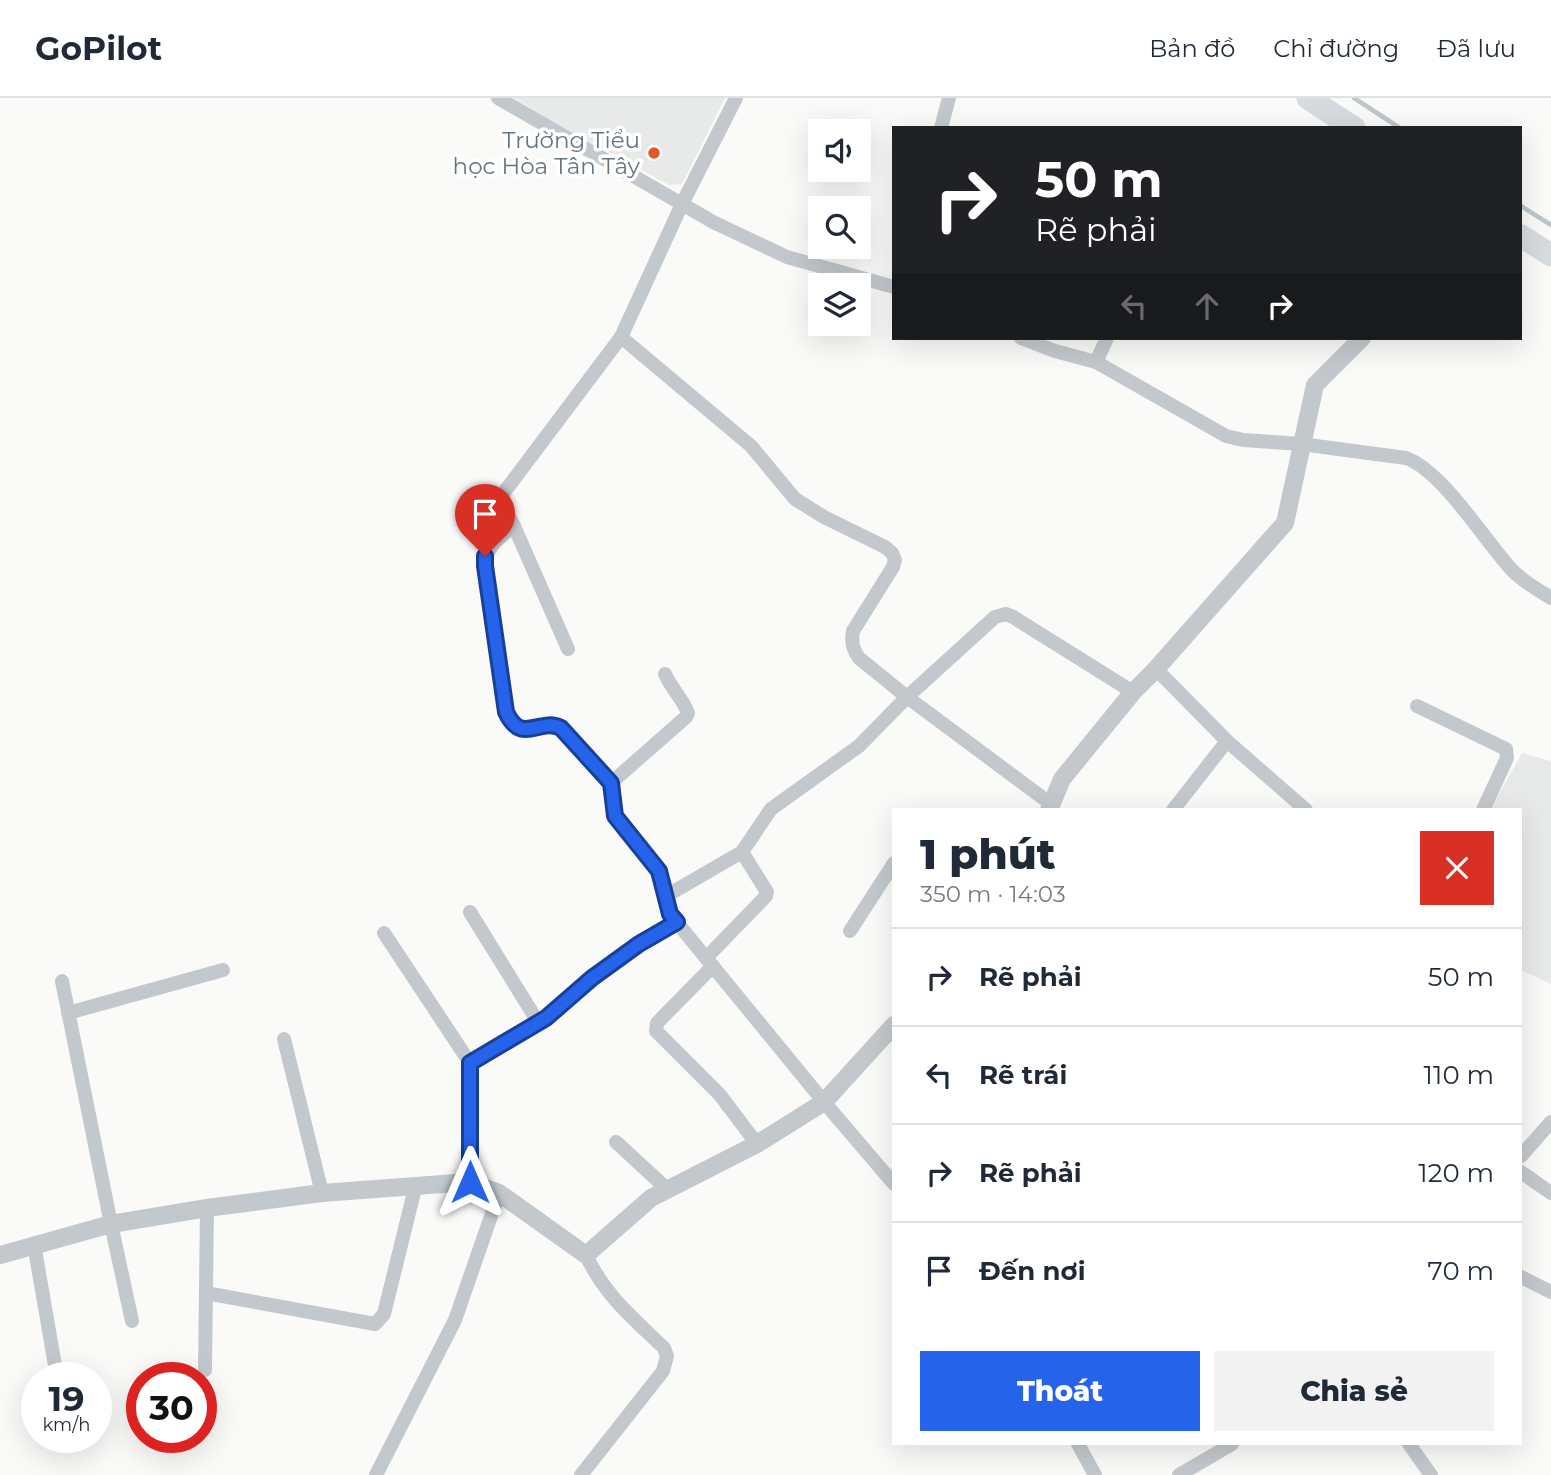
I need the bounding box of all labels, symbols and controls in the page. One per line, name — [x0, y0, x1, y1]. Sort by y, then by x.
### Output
text: GoPilot — [35, 28, 162, 68]
text: Bản đồ — [1149, 34, 1235, 63]
text: Chỉ đường — [1273, 34, 1399, 63]
text: Đã lưu — [1437, 34, 1516, 63]
map controls — [808, 119, 871, 336]
button: sound — [808, 119, 871, 182]
place label: Trường Tiểu học Hòa Tân Tây — [453, 126, 641, 180]
marker: Trường Tiểu học Hòa Tân Tây — [646, 145, 662, 161]
text: 50 m — [1035, 150, 1163, 209]
icon: right — [920, 154, 1011, 245]
button: search — [808, 196, 871, 259]
text: Rẽ phải — [1035, 210, 1157, 249]
button: layers — [808, 273, 871, 336]
icon: left — [1115, 287, 1153, 325]
icon: ahead — [1188, 287, 1226, 325]
icon: right — [1261, 287, 1299, 325]
pin — [455, 484, 515, 556]
icon: arrive — [466, 495, 504, 533]
text: 1 phút — [920, 828, 1056, 880]
button: close — [1420, 831, 1494, 905]
text: 350 m · 14:03 — [920, 880, 1066, 908]
icon: right — [920, 958, 958, 996]
text: Rẽ phải — [979, 961, 1082, 993]
text: 50 m — [1428, 961, 1494, 993]
icon: left — [920, 1056, 958, 1094]
text: Rẽ trái — [979, 1059, 1067, 1091]
text: 110 m — [1424, 1059, 1494, 1091]
position arrow — [433, 1145, 507, 1219]
icon: right — [920, 1154, 958, 1192]
text: Rẽ phải — [979, 1157, 1082, 1189]
text: 120 m — [1418, 1157, 1494, 1189]
icon: arrive — [920, 1252, 958, 1290]
text: Đến nơi — [979, 1255, 1085, 1287]
text: 70 m — [1428, 1255, 1494, 1287]
button: Thoát — [920, 1351, 1200, 1431]
button: Chia sẻ — [1214, 1351, 1494, 1431]
speed limit sign: 30 — [126, 1362, 217, 1453]
text: 19 — [48, 1377, 85, 1420]
text: km/h — [42, 1414, 91, 1436]

